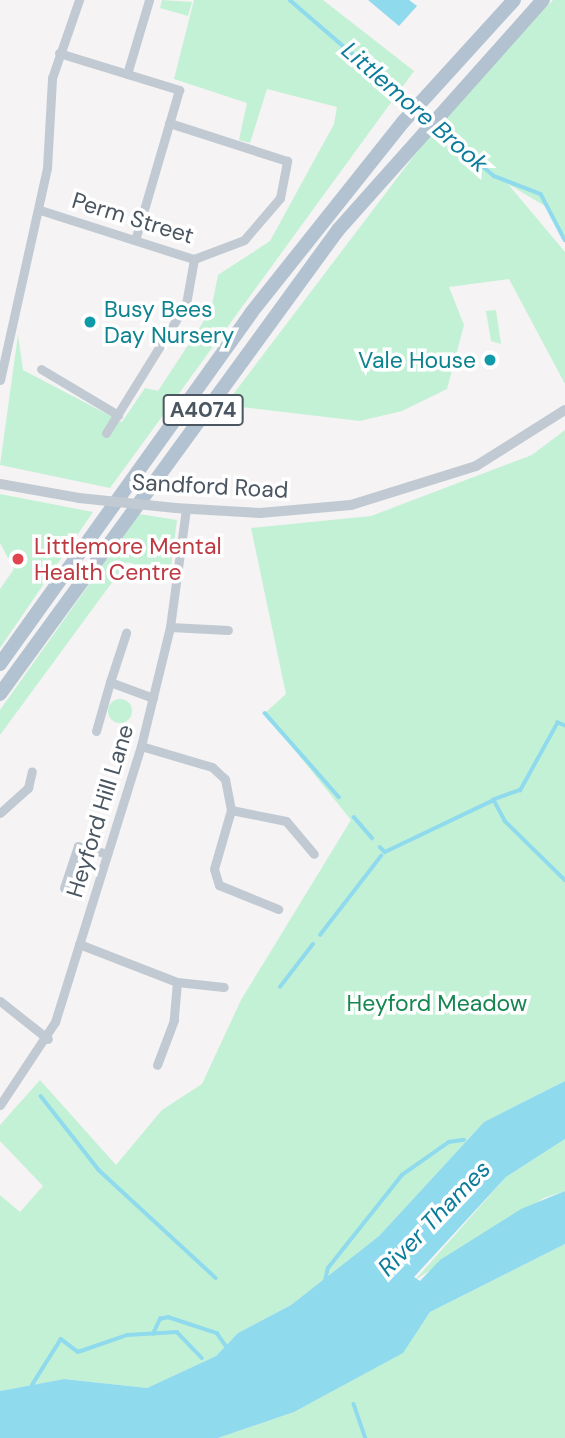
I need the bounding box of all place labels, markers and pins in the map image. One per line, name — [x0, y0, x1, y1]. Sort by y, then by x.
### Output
place label: Busy Bees Day Nursery — [104, 295, 234, 349]
marker: Busy Bees Day Nursery — [82, 314, 98, 330]
place label: Vale House — [358, 346, 476, 374]
marker: Vale House — [482, 352, 498, 368]
place label: Littlemore Mental Health Centre — [34, 532, 222, 586]
marker: Littlemore Mental Health Centre — [8, 549, 28, 569]

